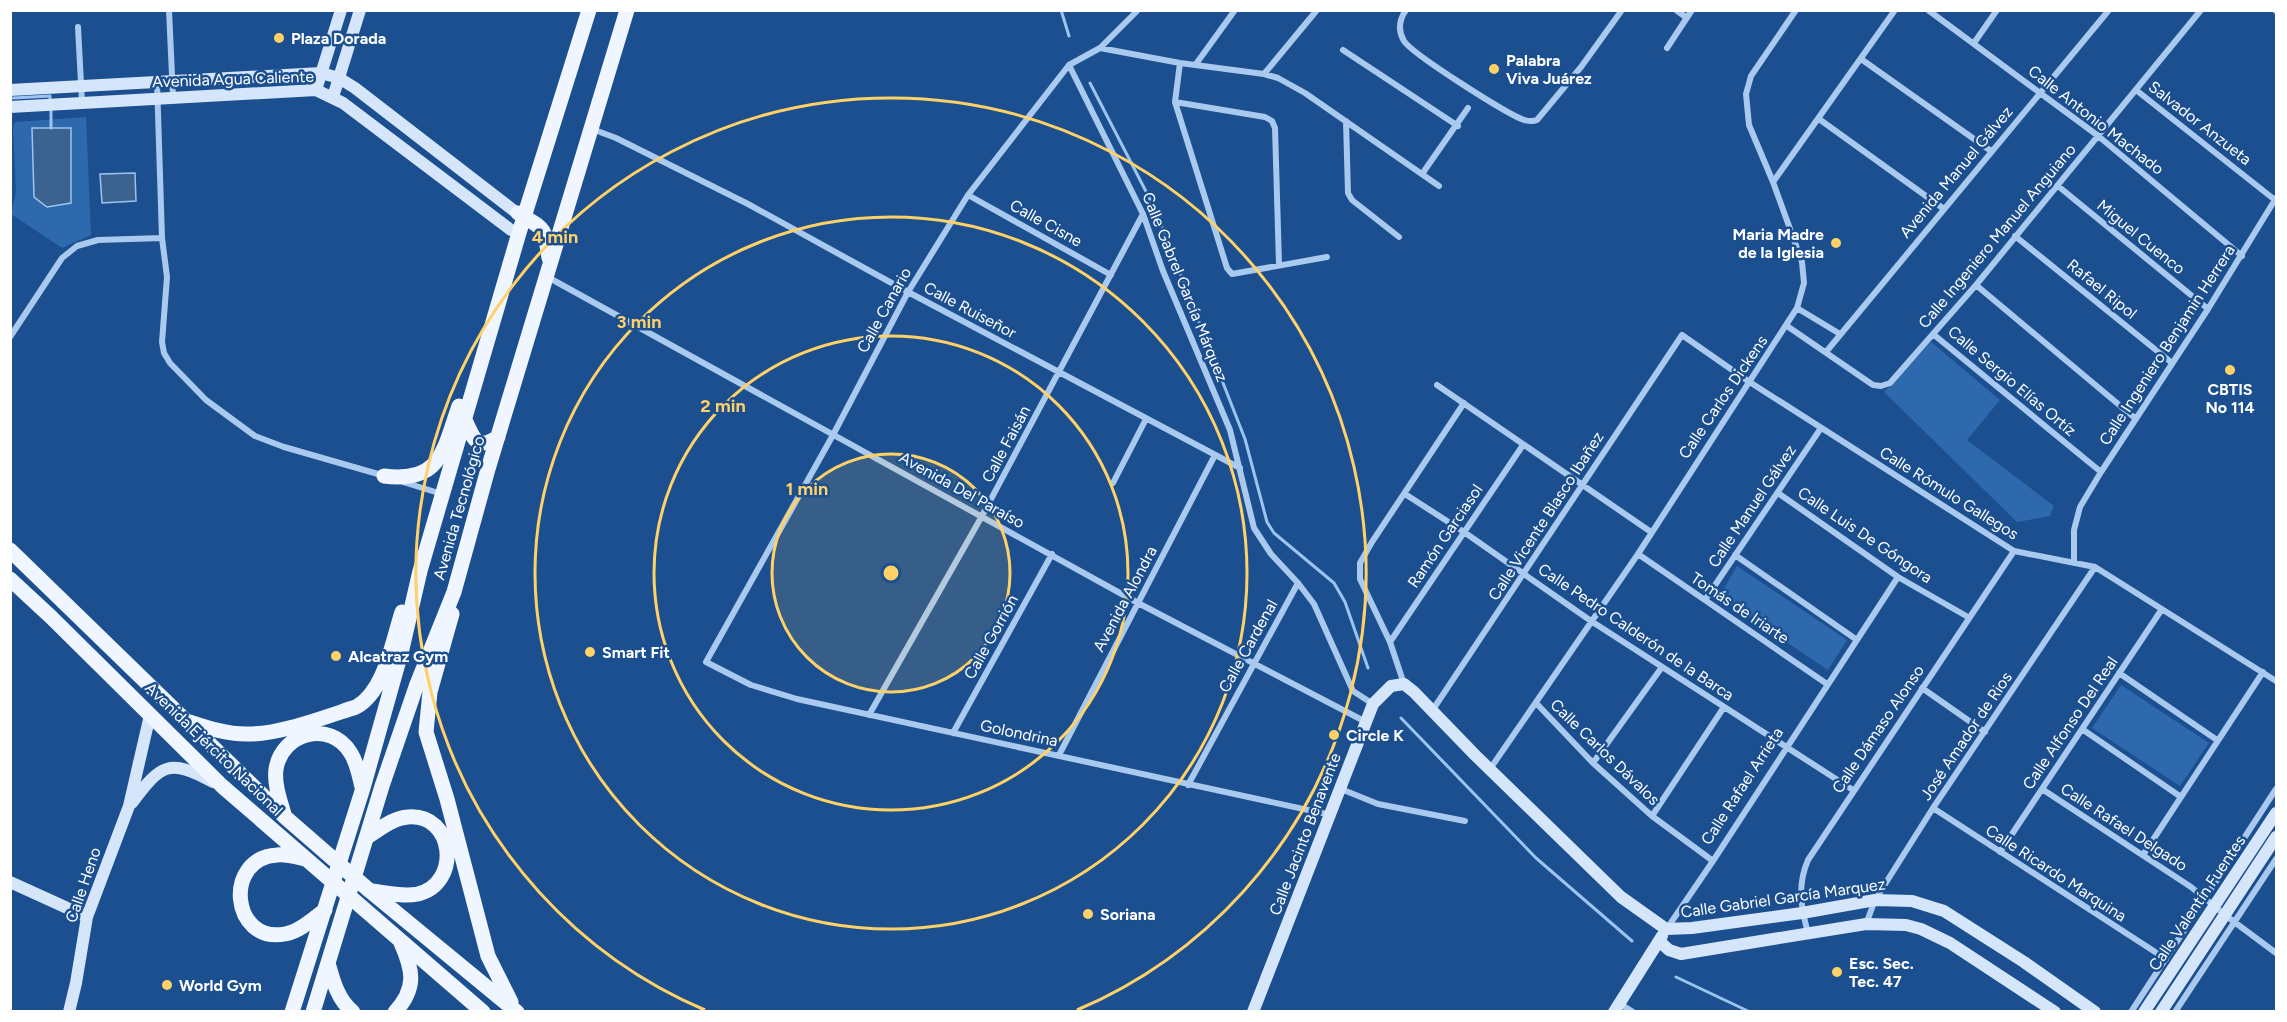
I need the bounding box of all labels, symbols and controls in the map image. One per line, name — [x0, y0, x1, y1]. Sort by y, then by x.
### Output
place label: Plaza Dorada — [291, 29, 386, 48]
marker: Plaza Dorada — [272, 31, 286, 45]
place label: Palabra Viva Juárez — [1506, 51, 1592, 88]
street label: Calle Antonio Machado — [2025, 61, 2167, 179]
marker: Palabra Viva Juárez — [1487, 62, 1501, 76]
street label: Avenida Agua Caliente — [152, 67, 315, 91]
street label: Salvador Anzueta — [2145, 77, 2255, 169]
street label: Avenida Manuel Gálvez — [1895, 102, 2017, 242]
street label: Calle Ingeniero Manuel Anguiano — [1914, 140, 2080, 332]
street label: Calle Gabrel García Márquez — [1138, 189, 1232, 385]
street label: Calle Cisne — [1006, 195, 1086, 251]
street label: Miguel Cuenco — [2093, 196, 2189, 278]
place label: Maria Madre de la Iglesia — [1732, 225, 1824, 262]
text: 4 min — [532, 226, 578, 248]
marker: Maria Madre de la Iglesia — [1829, 236, 1843, 250]
street label: Calle Ingeniero Benjamin Herrera — [2095, 241, 2239, 449]
street label: Rafael Ripol — [2063, 255, 2141, 323]
street label: Calle Canario — [853, 264, 915, 356]
street label: Calle Ruiseñor — [921, 278, 1020, 343]
text: 3 min — [617, 311, 661, 333]
street label: Calle Sergio Elías Ortíz — [1944, 322, 2080, 440]
street label: Calle Carlos Dickens — [1675, 332, 1771, 462]
marker: CBTIS No 114 — [2223, 363, 2237, 377]
place label: CBTIS No 114 — [2205, 380, 2255, 417]
text: 2 min — [700, 395, 746, 417]
street label: Calle Faisán — [978, 402, 1034, 486]
street label: Calle Vicente Blasco Ibañez — [1484, 428, 1608, 604]
street label: Avenida Tecnológico — [429, 434, 489, 582]
street label: Calle Manuel Gálvez — [1704, 441, 1800, 571]
street label: Calle Rómulo Gallegos — [1876, 442, 2022, 544]
street label: Avenida Del Paraíso — [896, 448, 1028, 532]
text: 1 min — [786, 478, 828, 500]
street label: Ramón Garciasol — [1403, 481, 1487, 591]
street label: Calle Luis De Góngora — [1794, 483, 1936, 587]
street label: Avenida Alondra — [1089, 543, 1161, 655]
street label: Calle Pedro Calderón de la Barca — [1534, 559, 1738, 705]
centre of rings — [881, 563, 901, 583]
street label: Tomás de Iriarte — [1687, 568, 1793, 648]
street label: Calle Gorrión — [960, 591, 1022, 683]
street label: Calle Cardenal — [1215, 596, 1281, 696]
place label: Smart Fit — [602, 643, 670, 662]
marker: Smart Fit — [583, 645, 597, 659]
place label: Alcatraz Gym — [348, 647, 448, 666]
marker: Alcatraz Gym — [329, 649, 343, 663]
street label: Calle Alfonso Del Real — [2018, 653, 2122, 793]
street label: Calle Dámaso Alonso — [1828, 661, 1928, 797]
street label: José Amador de Rios — [1916, 668, 2016, 804]
street label: Avenida Ejército Nacional — [141, 678, 287, 820]
street label: Calle Carlos Dávalos — [1546, 695, 1664, 809]
street label: Golondrina — [979, 716, 1059, 750]
street label: Calle Rafael Arrieta — [1697, 724, 1787, 848]
place label: Circle K — [1346, 726, 1404, 745]
marker: Circle K — [1327, 728, 1341, 742]
street label: Calle Jacinto Benavente — [1265, 750, 1345, 918]
street label: Calle Rafael Delgado — [2057, 779, 2191, 875]
street label: Calle Ricardo Marquina — [1982, 820, 2130, 926]
street label: Calle Valentín Fuentes — [2145, 832, 2249, 974]
street label: Calle Heno — [61, 845, 105, 925]
street label: Calle Gabriel García Marquez — [1679, 874, 1887, 922]
place label: Soriana — [1100, 905, 1155, 924]
marker: Soriana — [1081, 907, 1095, 921]
place label: Esc. Sec. Tec. 47 — [1849, 954, 1914, 991]
marker: Esc. Sec. Tec. 47 — [1830, 965, 1844, 979]
place label: World Gym — [179, 976, 262, 995]
marker: World Gym — [160, 978, 174, 992]

